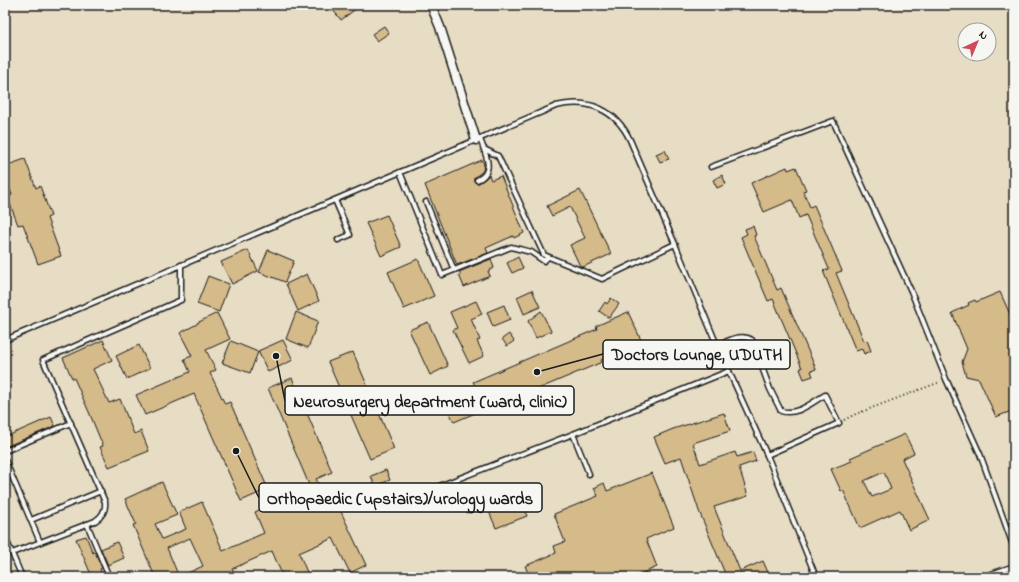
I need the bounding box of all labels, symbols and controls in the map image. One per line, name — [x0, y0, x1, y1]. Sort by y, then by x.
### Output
north arrow — [957, 22, 997, 62]
text: N — [975, 27, 991, 44]
callout: Doctors Lounge, UDUTH — [603, 340, 790, 369]
text: Doctors Lounge, UDUTH — [611, 343, 783, 370]
callout: Neurosurgery department (ward, clinic) — [285, 386, 574, 415]
text: Neurosurgery department (ward, clinic) — [293, 390, 567, 417]
callout: Orthopaedic (upstairs)/urology wards — [259, 483, 542, 512]
text: Orthopaedic (upstairs)/urology wards — [267, 487, 534, 514]

